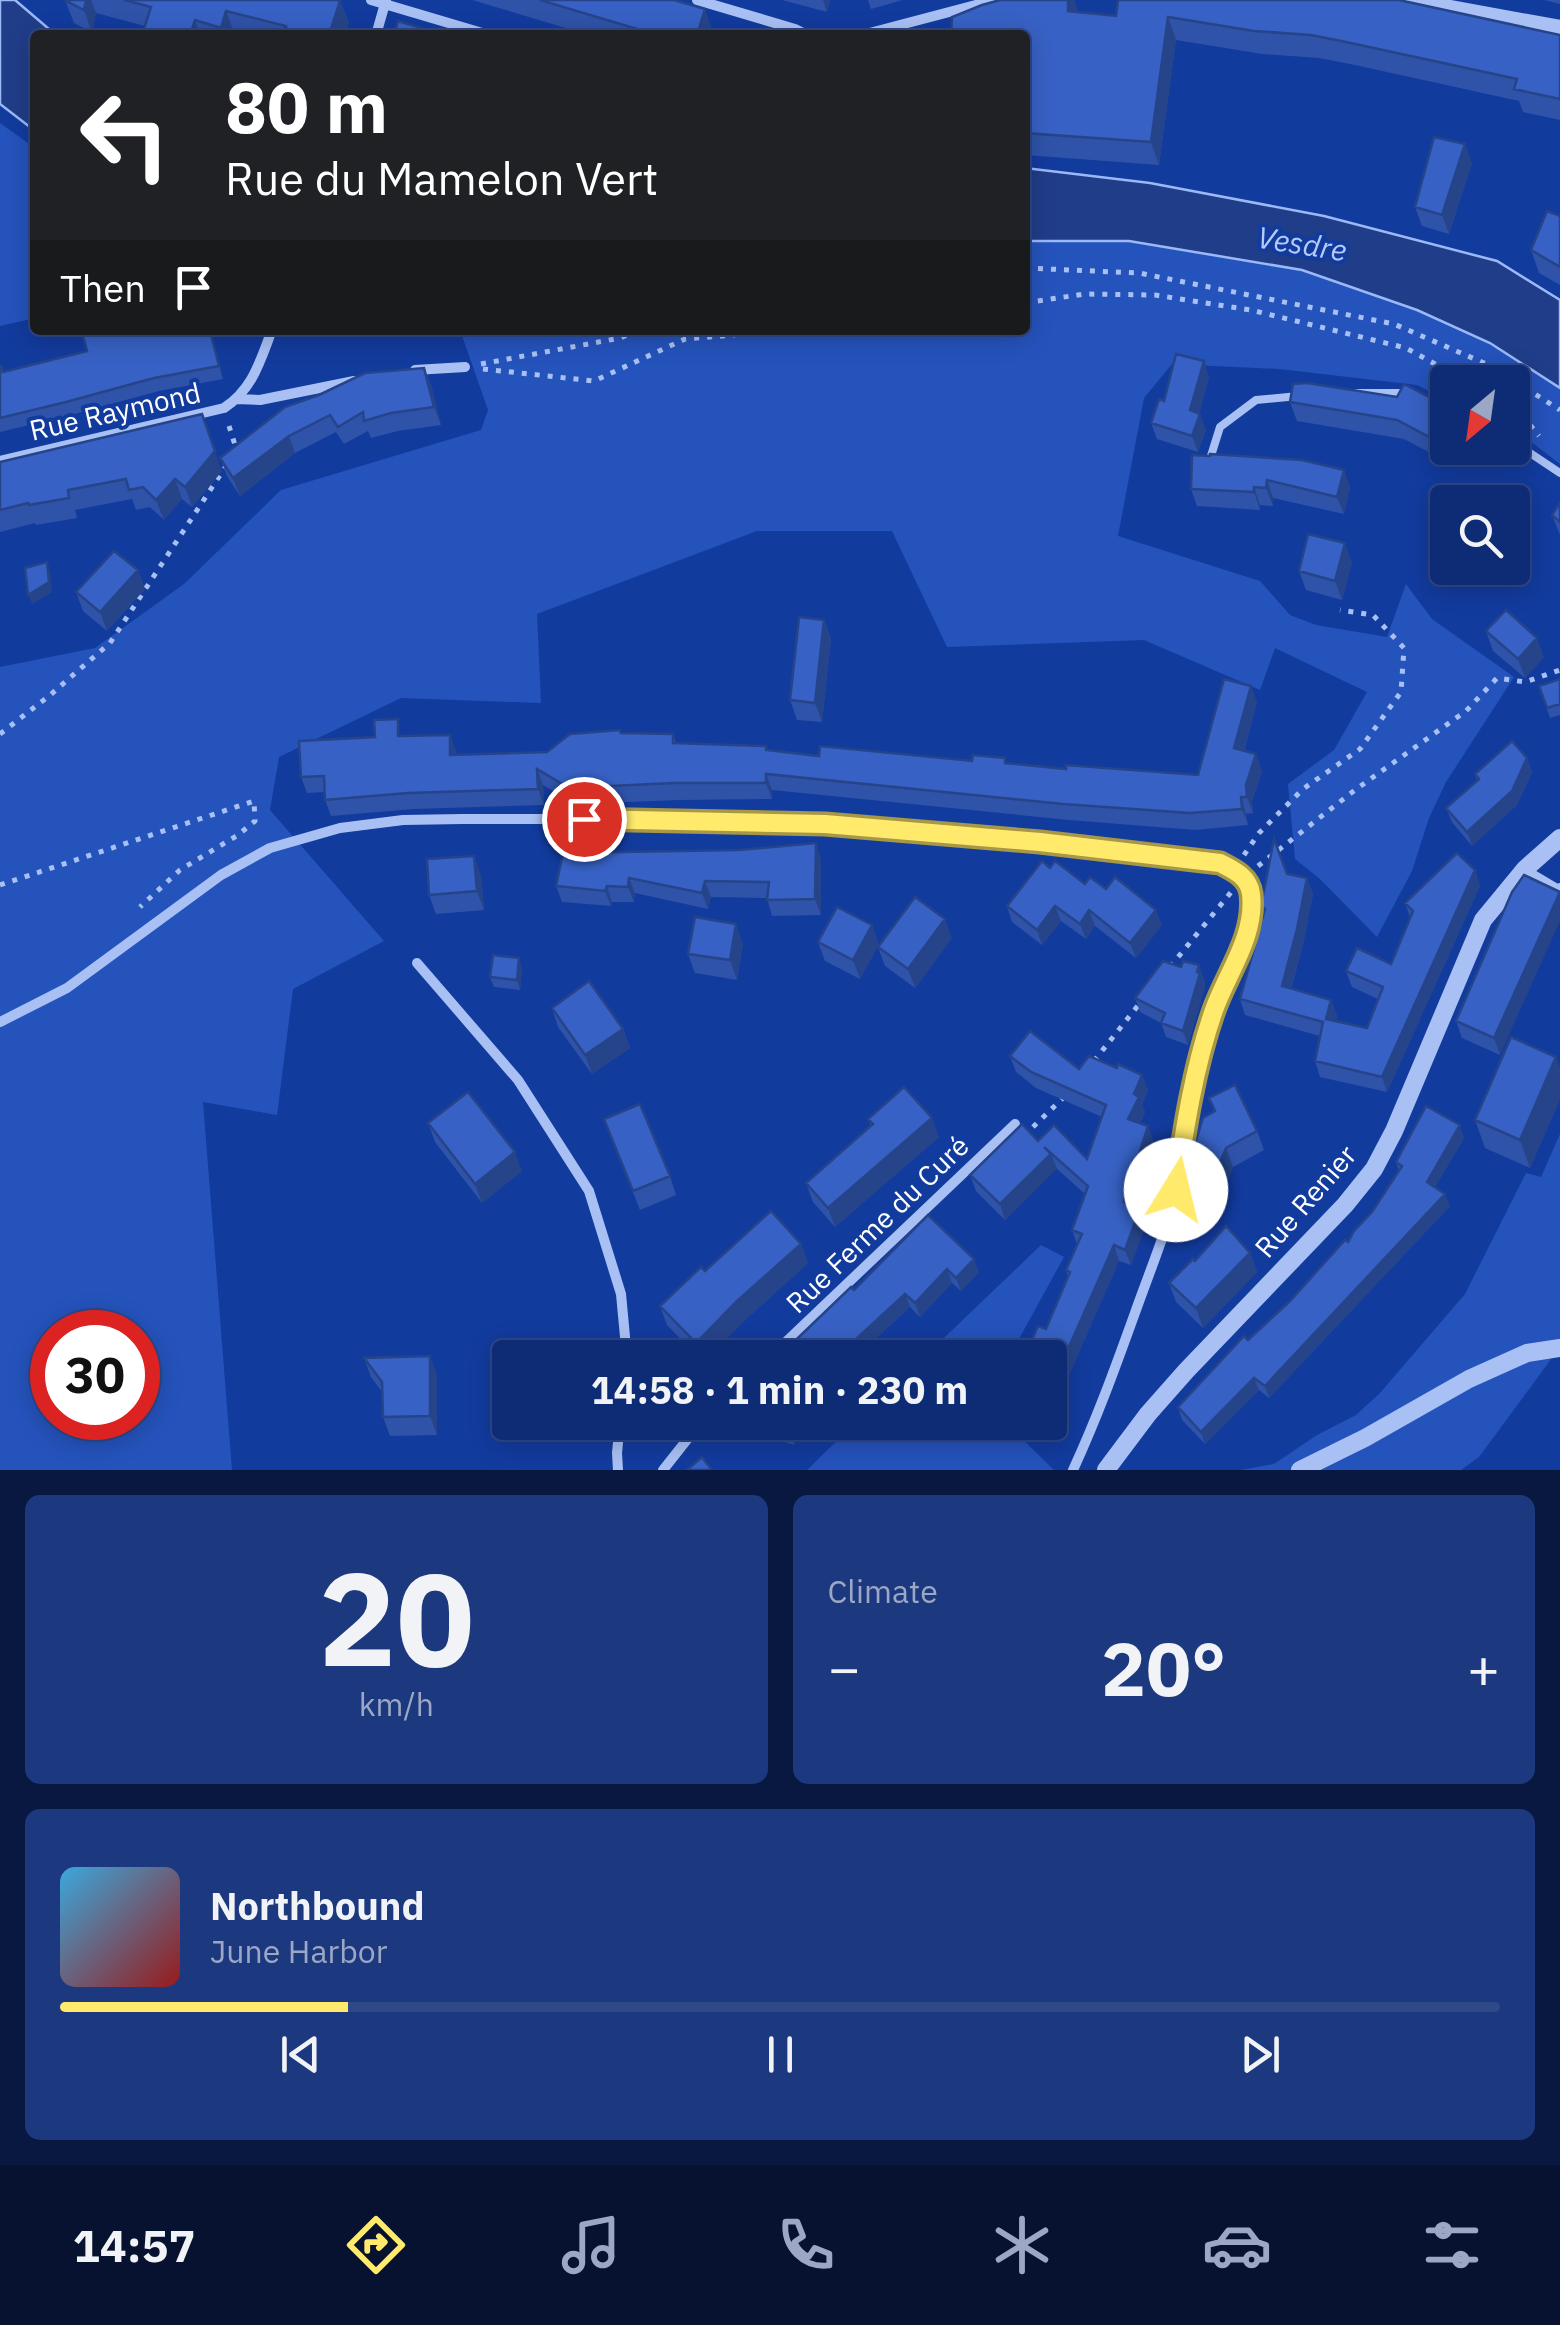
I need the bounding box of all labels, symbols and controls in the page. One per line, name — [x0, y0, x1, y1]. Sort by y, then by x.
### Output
text: 80 m — [225, 61, 388, 152]
icon: left — [60, 70, 190, 200]
text: Rue du Mamelon Vert — [225, 149, 658, 207]
water label: Vesdre — [1255, 217, 1349, 269]
icon: arrive — [166, 260, 221, 315]
text: Then — [60, 263, 146, 312]
north arrow — [1430, 365, 1530, 465]
map controls — [1430, 365, 1530, 585]
street label: Rue Raymond — [26, 373, 204, 449]
button: search — [1430, 485, 1530, 585]
pin — [542, 777, 627, 862]
icon: arrive — [557, 792, 612, 847]
street label: Rue Ferme du Curé — [778, 1127, 976, 1321]
street label: Rue Renier — [1246, 1137, 1364, 1265]
position arrow — [1124, 1138, 1228, 1242]
speed limit sign: 30 — [30, 1310, 160, 1440]
text: 14:58 · 1 min · 230 m — [591, 1365, 968, 1414]
text: 20 — [318, 1533, 474, 1702]
text: Climate — [828, 1570, 938, 1612]
text: 20° — [1101, 1619, 1226, 1717]
text: − — [828, 1632, 861, 1703]
text: + — [1467, 1632, 1500, 1703]
text: km/h — [359, 1683, 434, 1725]
text: Northbound — [210, 1881, 425, 1930]
text: June Harbor — [210, 1930, 387, 1972]
icon: previous — [273, 2027, 328, 2082]
icon: pause — [753, 2027, 808, 2082]
icon: next — [1233, 2027, 1288, 2082]
icon: directions — [341, 2210, 411, 2280]
icon: music — [556, 2210, 626, 2280]
icon: phone — [771, 2210, 841, 2280]
icon: climate — [987, 2210, 1057, 2280]
icon: car — [1202, 2210, 1272, 2280]
icon: filters — [1417, 2210, 1487, 2280]
text: 14:57 — [73, 2216, 196, 2274]

